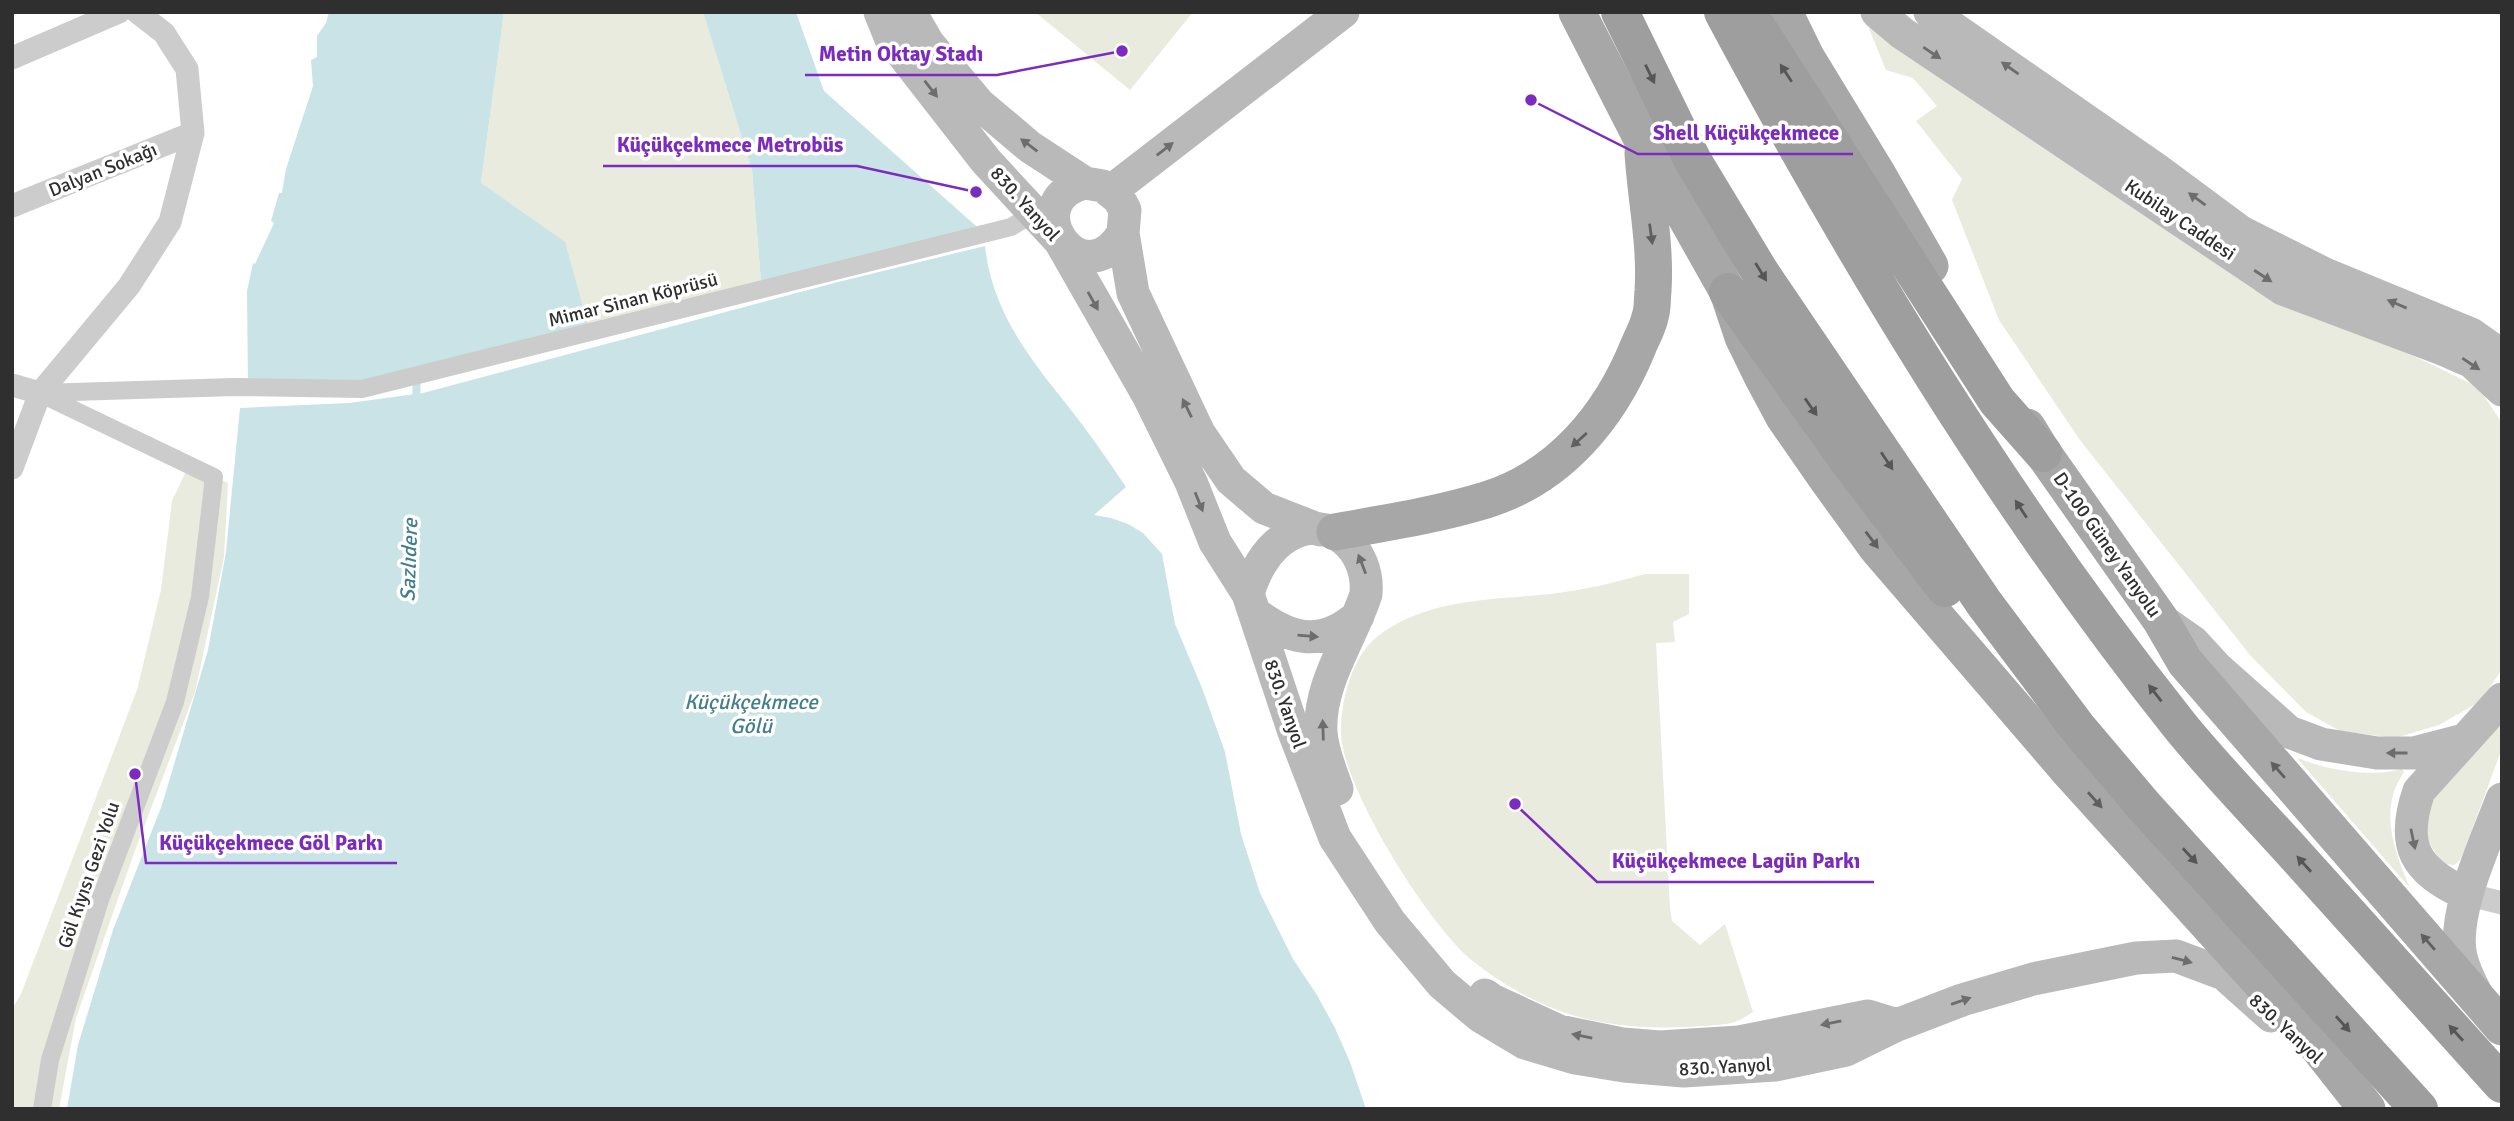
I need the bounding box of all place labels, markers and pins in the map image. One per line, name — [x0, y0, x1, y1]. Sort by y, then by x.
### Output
callout: Metin Oktay Stadı — [805, 33, 997, 75]
callout: Shell Küçükçekmece — [1638, 112, 1853, 154]
callout: Küçükçekmece Metrobüs — [603, 124, 857, 166]
callout: Küçükçekmece Göl Parkı — [146, 821, 397, 863]
callout: Küçükçekmece Lagün Parkı — [1597, 840, 1874, 882]

